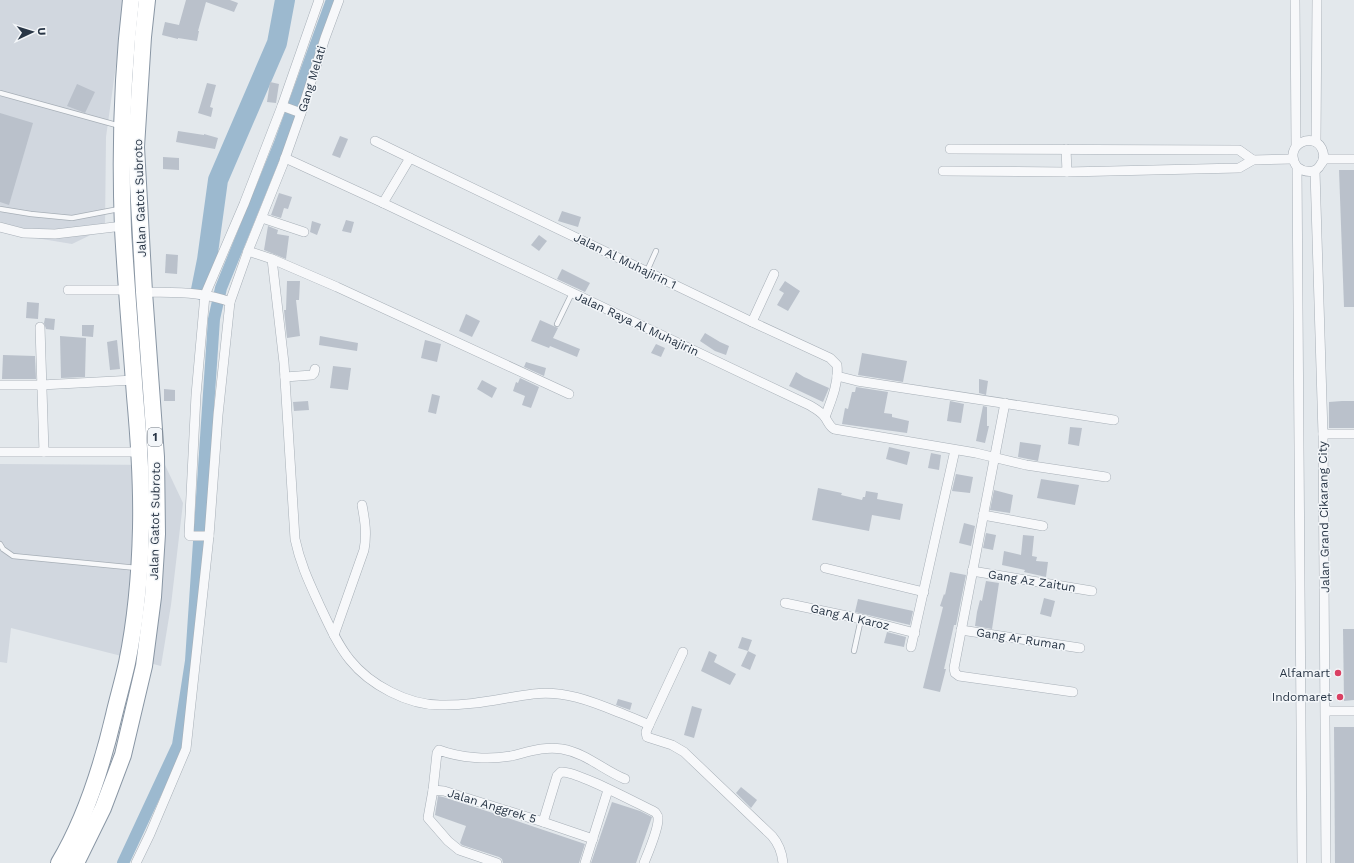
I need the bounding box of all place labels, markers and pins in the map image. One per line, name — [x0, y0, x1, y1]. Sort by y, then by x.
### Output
place label: Alfamart — [1279, 666, 1330, 680]
marker: Alfamart — [1333, 668, 1343, 678]
place label: Indomaret — [1272, 690, 1332, 704]
marker: Indomaret — [1335, 692, 1345, 702]

